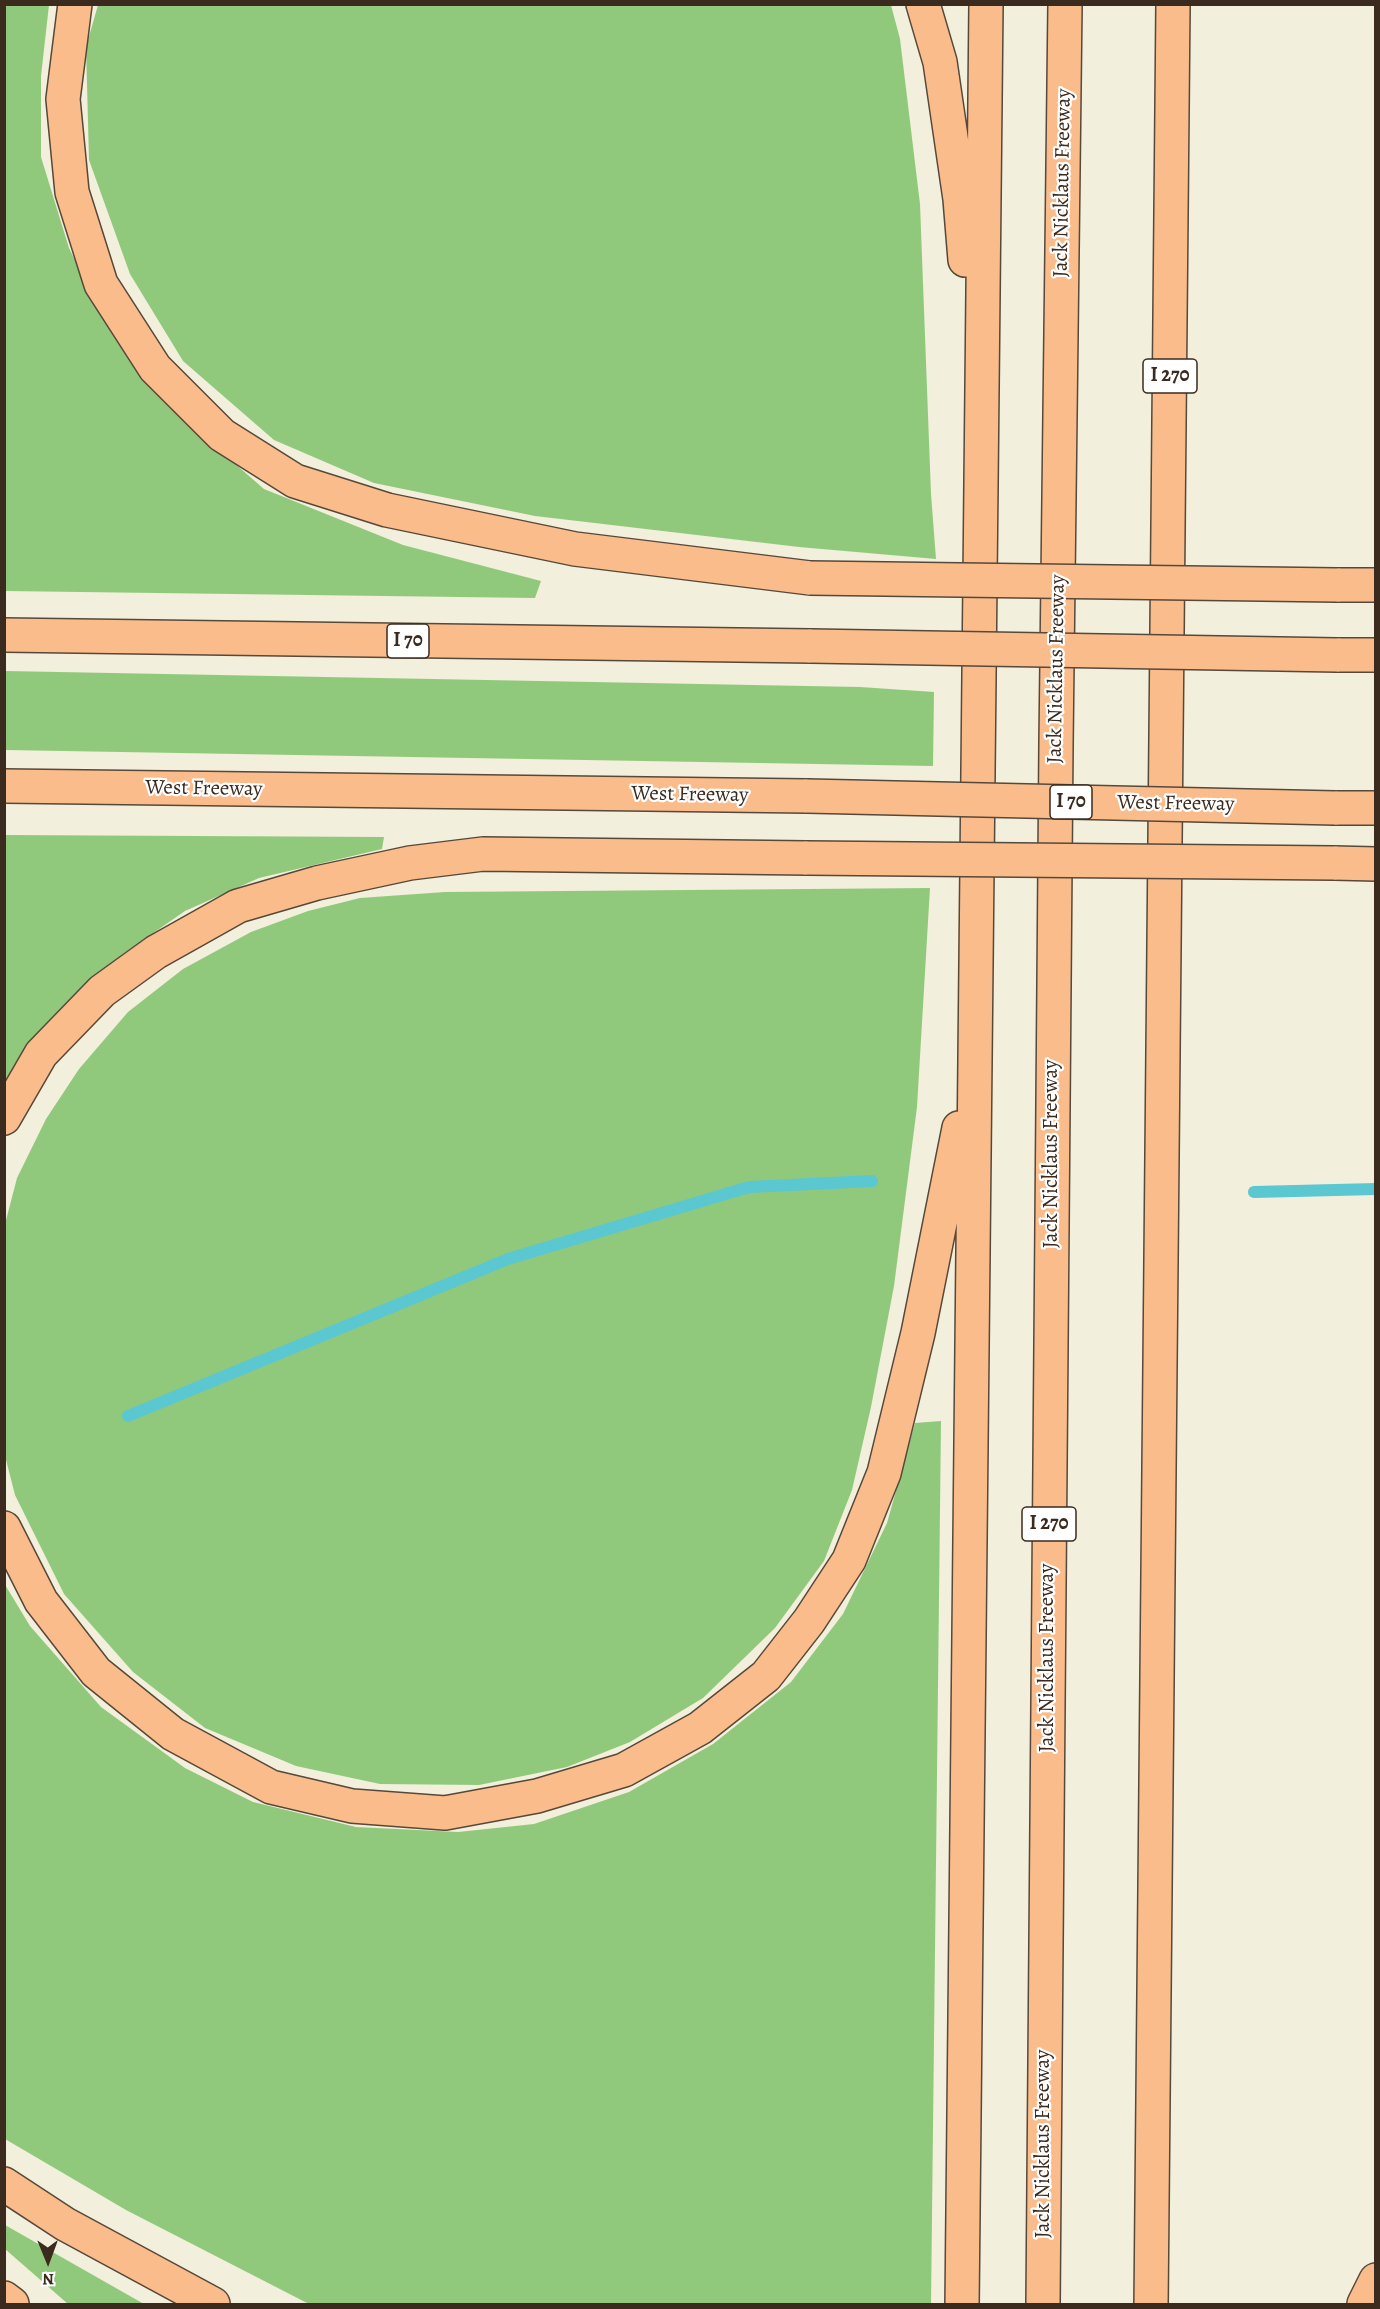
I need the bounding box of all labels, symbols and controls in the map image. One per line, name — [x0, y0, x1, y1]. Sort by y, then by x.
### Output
street label: Jack Nicklaus Freeway — [1049, 88, 1077, 278]
road number: I 270 — [1143, 359, 1197, 393]
street label: Jack Nicklaus Freeway — [1043, 574, 1071, 764]
road number: I 70 — [387, 624, 429, 658]
street label: West Freeway — [145, 775, 263, 803]
street label: West Freeway — [631, 781, 749, 809]
road number: I 70 — [1050, 785, 1092, 819]
street label: West Freeway — [1117, 790, 1235, 818]
street label: Jack Nicklaus Freeway — [1039, 1060, 1065, 1248]
road number: I 270 — [1022, 1507, 1076, 1541]
street label: Jack Nicklaus Freeway — [1035, 1564, 1061, 1752]
street label: Jack Nicklaus Freeway — [1031, 2050, 1057, 2238]
north arrow — [18, 2231, 78, 2291]
text: N — [42, 2268, 54, 2290]

